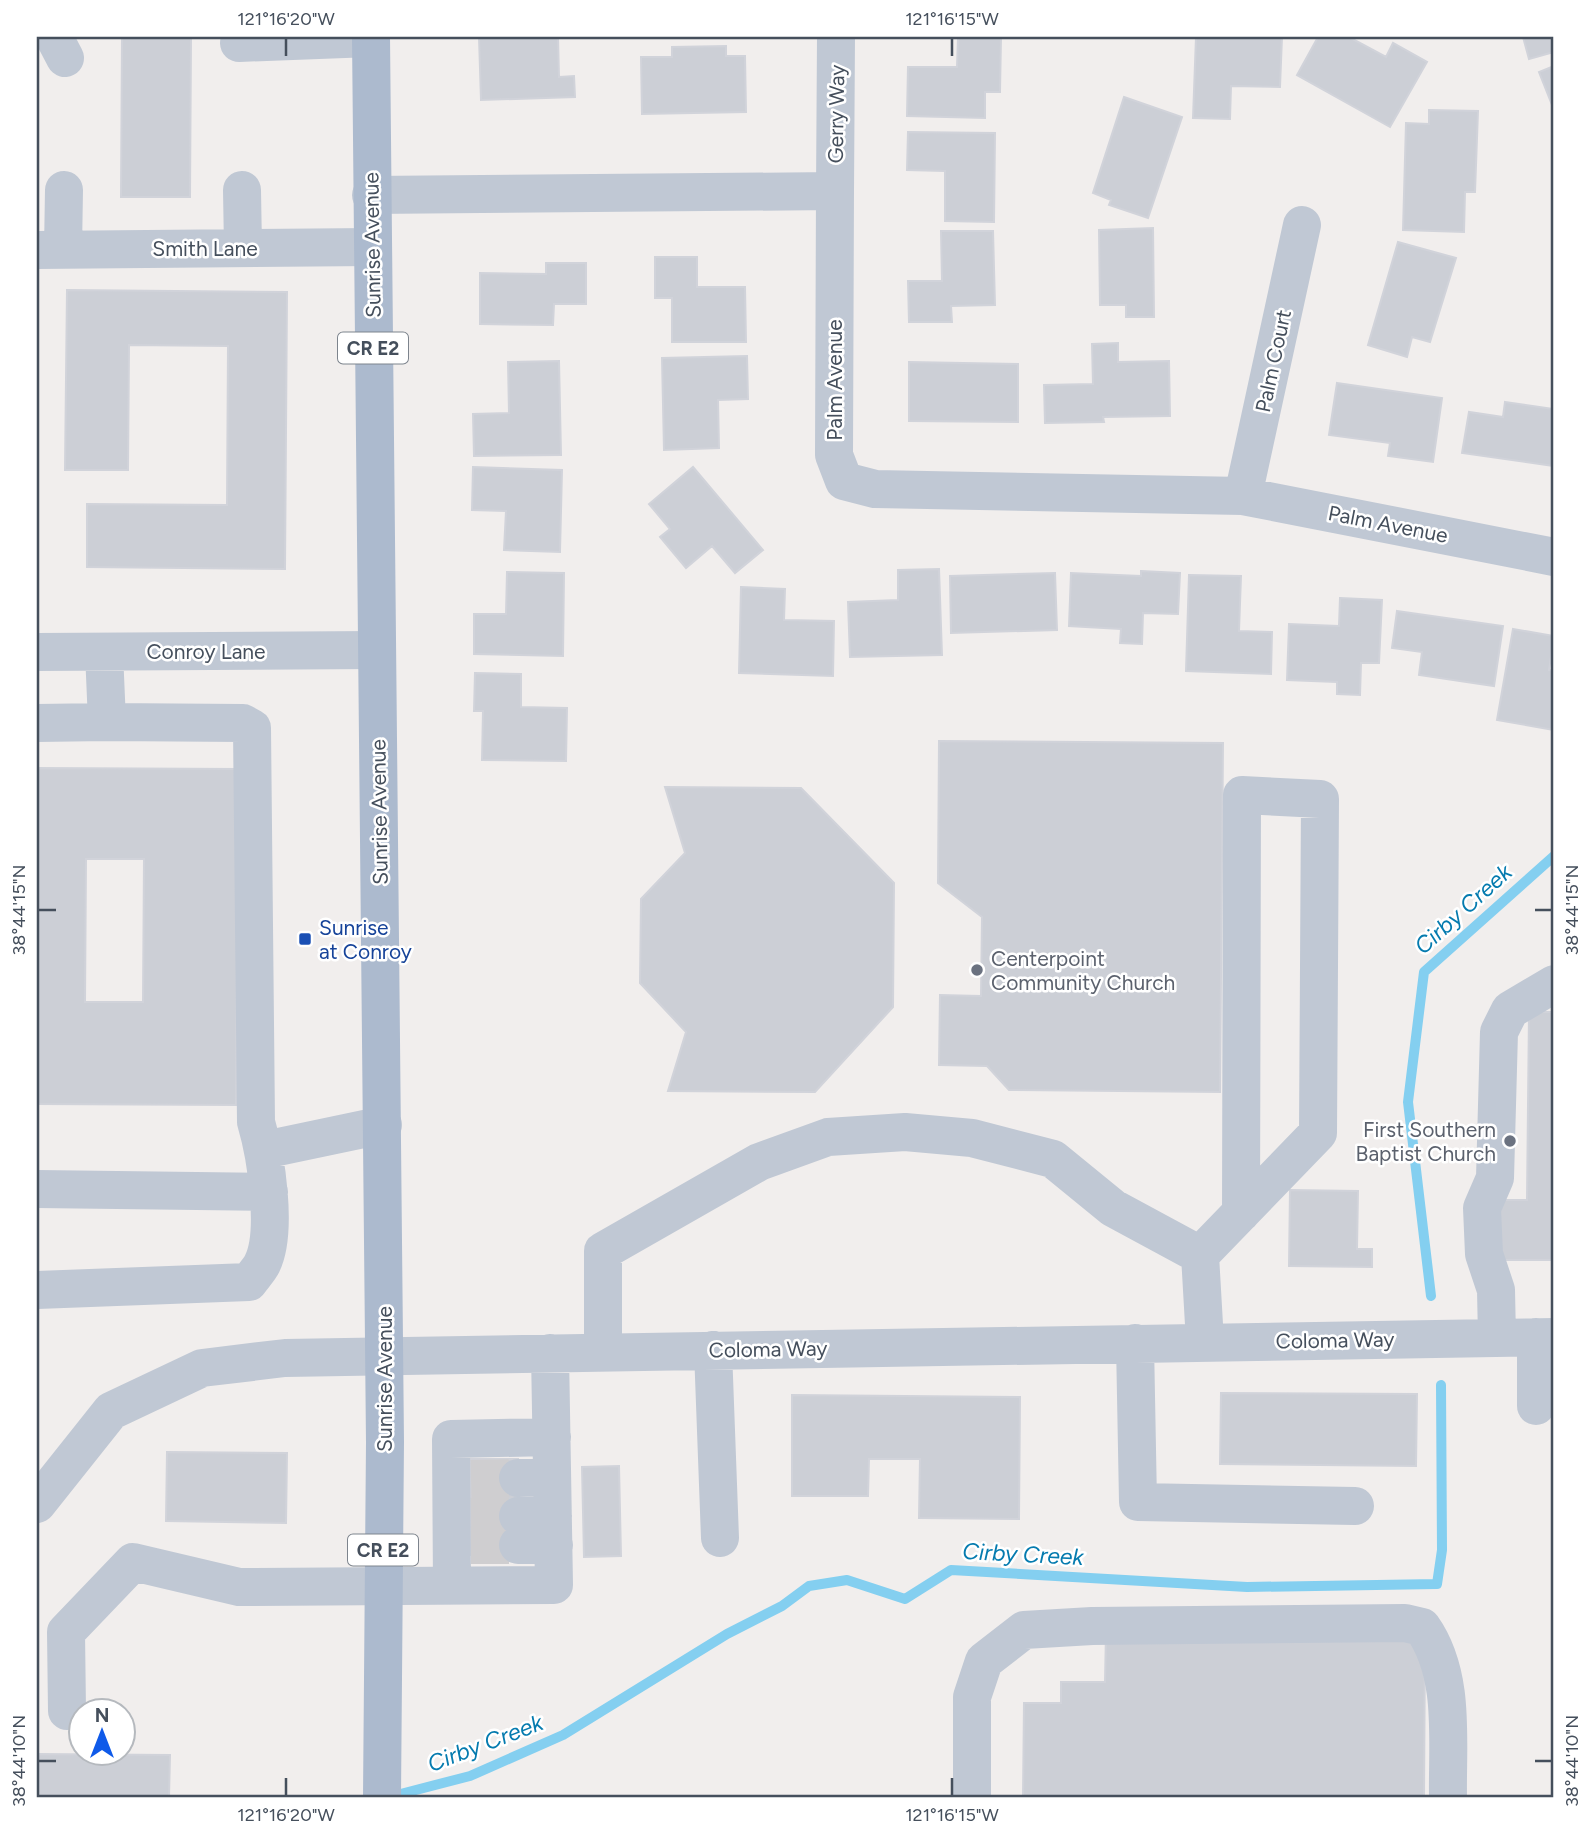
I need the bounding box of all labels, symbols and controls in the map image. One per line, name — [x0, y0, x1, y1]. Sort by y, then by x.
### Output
text: 121°16'20"W — [237, 8, 335, 30]
text: 121°16'15"W — [905, 8, 1000, 30]
street label: Gerry Way — [823, 64, 849, 164]
street label: Sunrise Avenue — [358, 172, 386, 318]
street label: Smith Lane — [152, 236, 258, 261]
street label: Palm Court — [1250, 307, 1296, 415]
street label: Palm Avenue — [822, 319, 847, 441]
road number: CR E2 — [338, 332, 408, 364]
street label: Palm Avenue — [1326, 500, 1450, 548]
street label: Conroy Lane — [146, 639, 266, 664]
street label: Sunrise Avenue — [365, 739, 393, 885]
water label: Cirby Creek — [1408, 857, 1518, 960]
text: 38°44'15"N — [8, 865, 30, 955]
text: 38°44'15"N — [1561, 865, 1583, 955]
place label: Sunrise at Conroy — [319, 915, 412, 964]
marker: Sunrise at Conroy — [297, 931, 313, 947]
place label: Centerpoint Community Church — [991, 946, 1175, 995]
marker: Centerpoint Community Church — [969, 962, 985, 978]
place label: First Southern Baptist Church — [1356, 1117, 1496, 1166]
marker: First Southern Baptist Church — [1502, 1133, 1518, 1149]
street label: Sunrise Avenue — [372, 1306, 397, 1452]
street label: Coloma Way — [1275, 1326, 1395, 1354]
street label: Coloma Way — [708, 1335, 828, 1363]
road number: CR E2 — [348, 1534, 418, 1566]
water label: Cirby Creek — [962, 1537, 1085, 1571]
north arrow — [66, 1698, 136, 1768]
text: N — [95, 1704, 109, 1727]
water label: Cirby Creek — [423, 1708, 548, 1778]
text: 38°44'10"N — [8, 1715, 30, 1807]
text: 38°44'10"N — [1561, 1715, 1583, 1807]
text: 121°16'20"W — [237, 1804, 335, 1826]
text: 121°16'15"W — [905, 1804, 1000, 1826]

